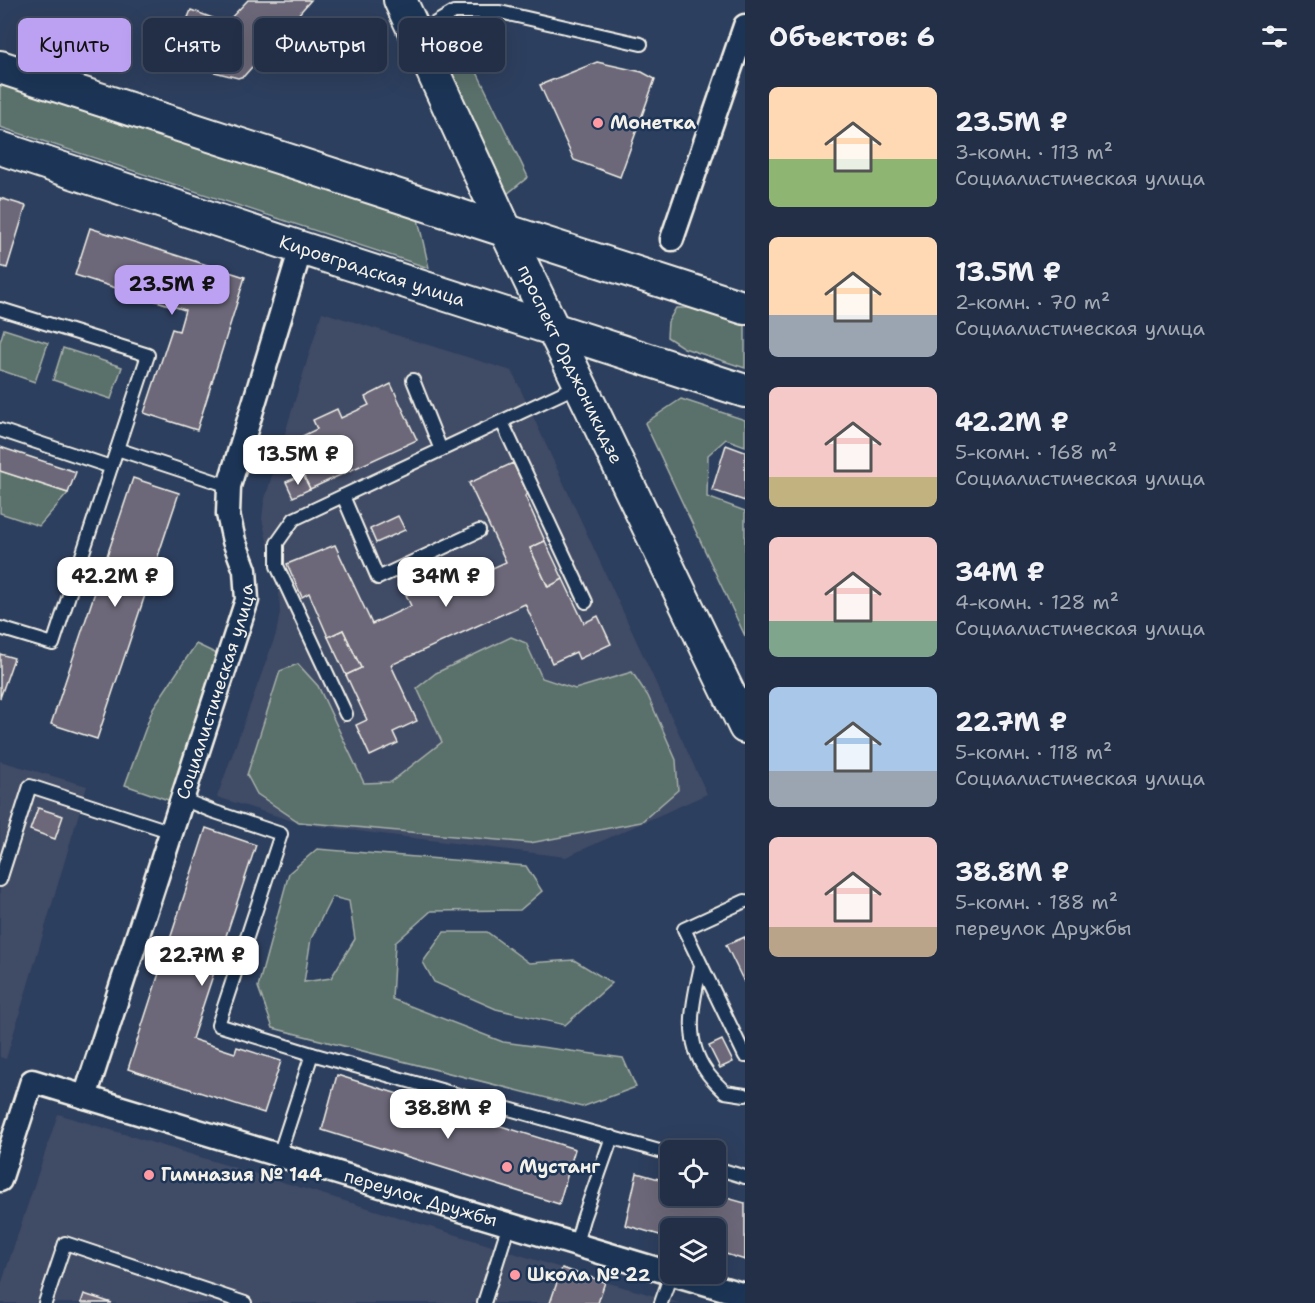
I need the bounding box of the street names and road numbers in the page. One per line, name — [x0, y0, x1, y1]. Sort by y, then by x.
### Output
street label: Кировградская улица — [276, 230, 468, 312]
street label: проспект Орджоникидзе — [512, 261, 628, 468]
street label: Социалистическая улица — [171, 583, 260, 803]
street label: переулок Дружбы — [341, 1164, 500, 1232]

